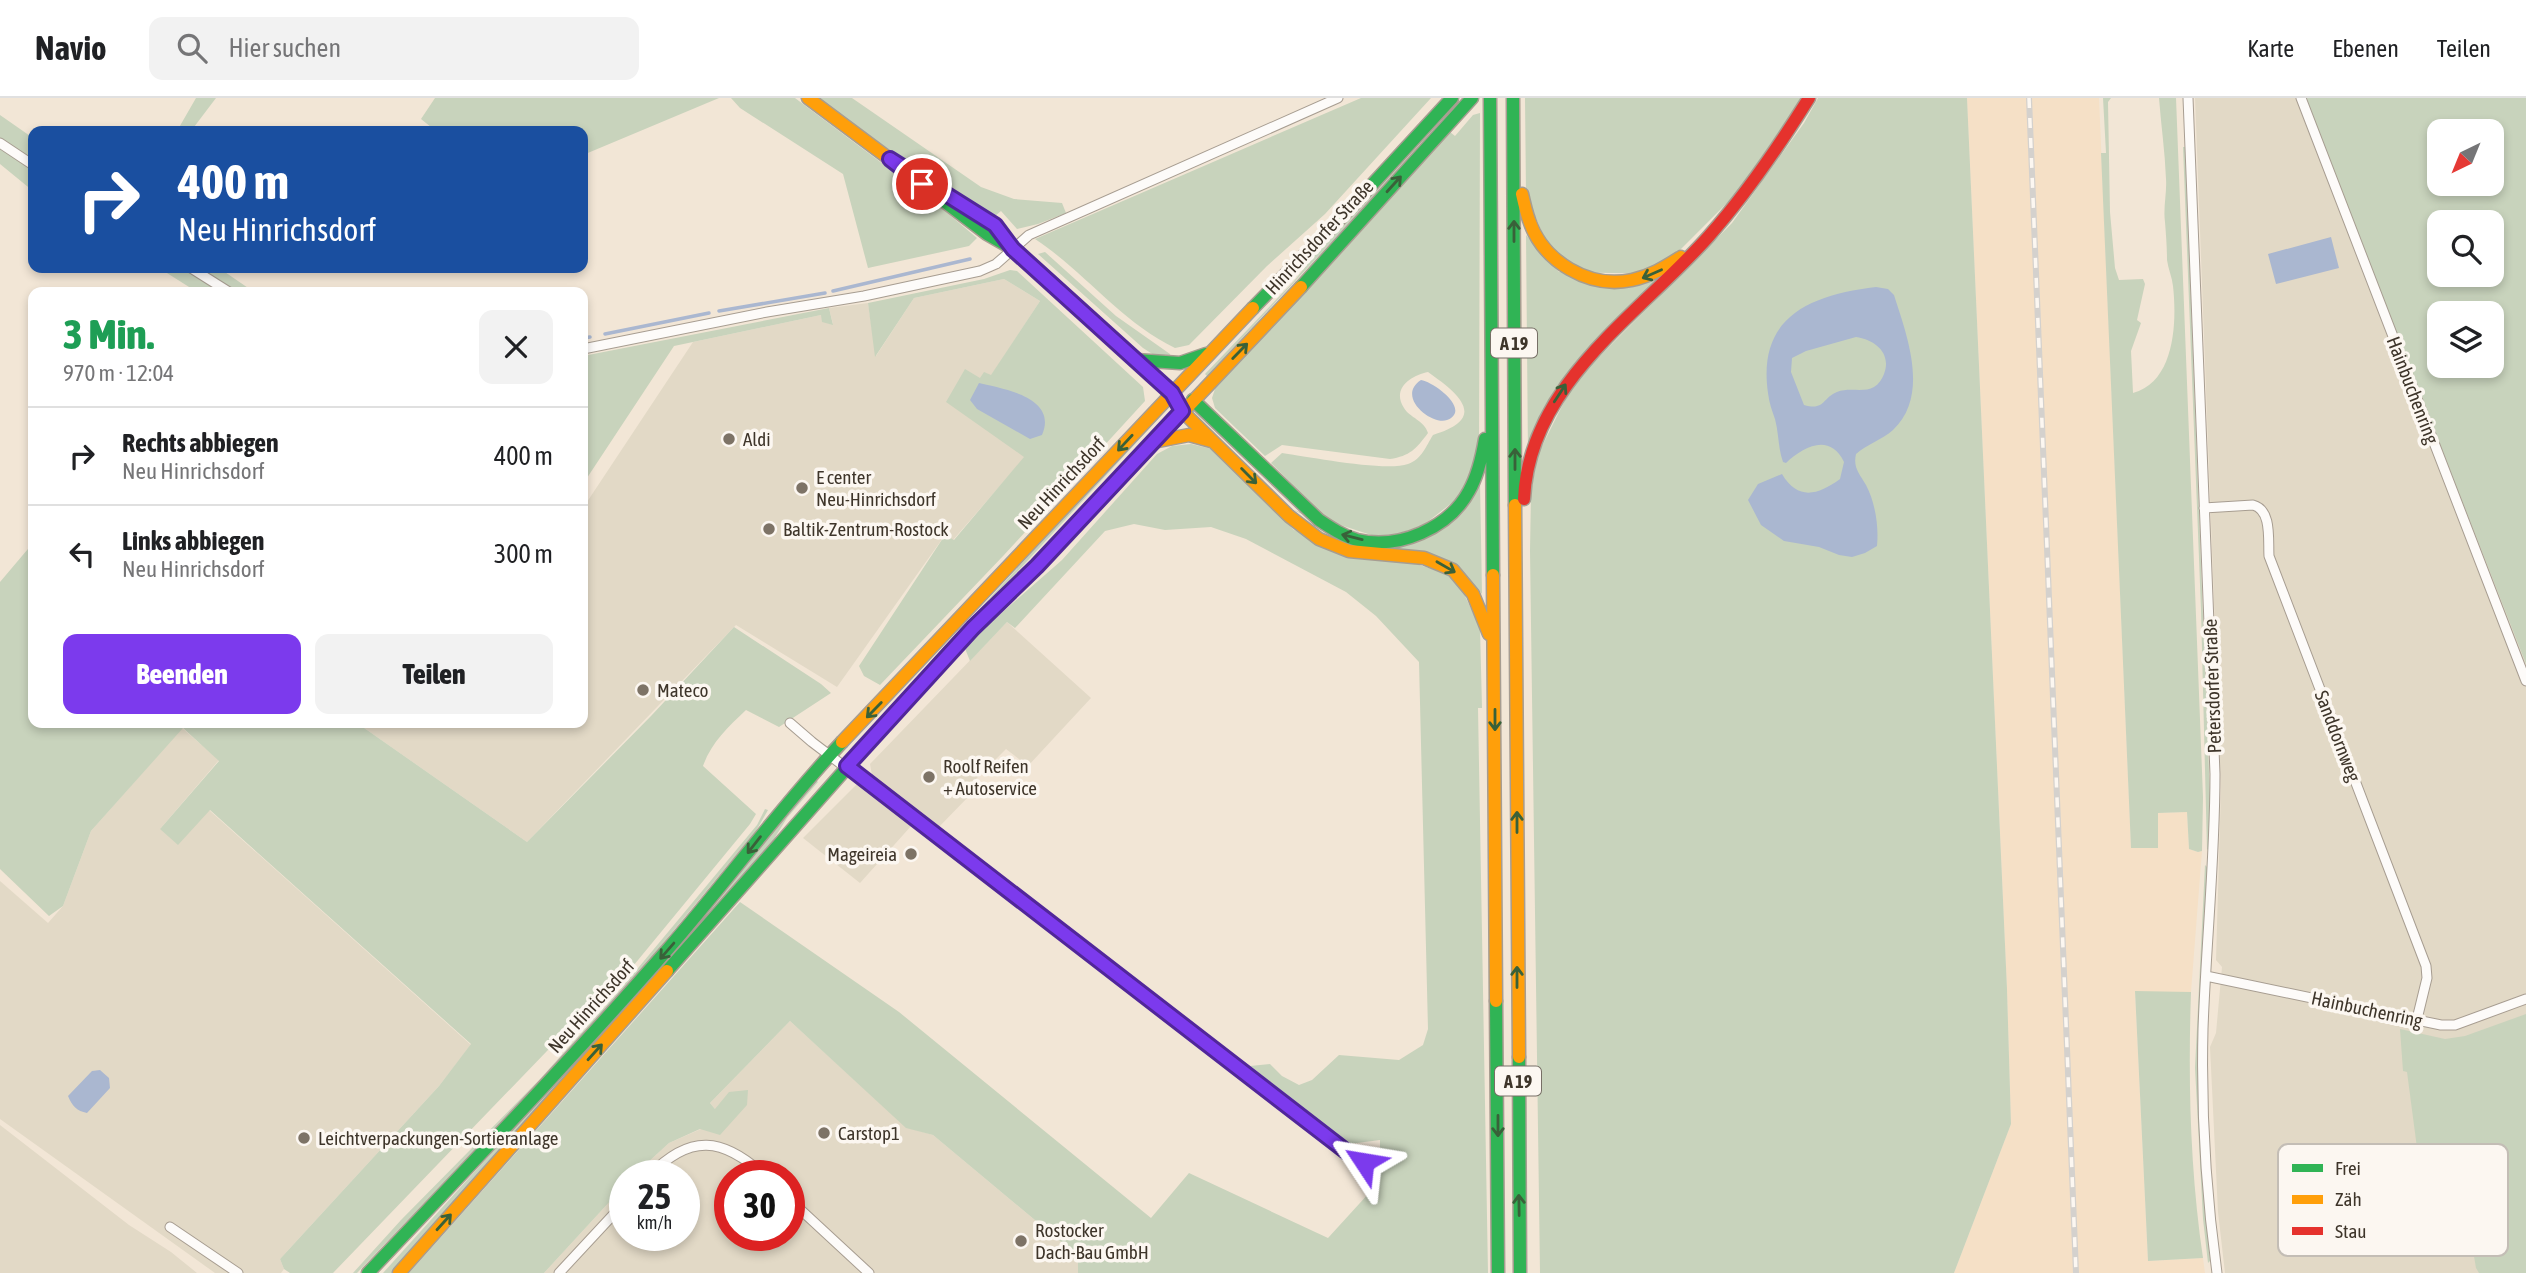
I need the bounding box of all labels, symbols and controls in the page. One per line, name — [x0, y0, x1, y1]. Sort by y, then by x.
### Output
search box — [149, 17, 639, 80]
text: Navio — [35, 29, 107, 67]
icon: search — [173, 29, 211, 67]
text: Hier suchen — [229, 33, 341, 63]
text: Karte — [2247, 35, 2294, 62]
text: Ebenen — [2332, 35, 2399, 62]
text: Teilen — [2437, 35, 2491, 62]
north arrow — [2427, 119, 2504, 196]
map controls — [2427, 119, 2504, 378]
text: 400 m — [178, 153, 289, 209]
icon: right — [63, 154, 154, 245]
pin — [892, 154, 952, 214]
icon: arrive — [903, 165, 941, 203]
street label: Hinrichsdorfer Straße — [1260, 175, 1378, 299]
one-way arrow — [1386, 176, 1403, 193]
button: search — [2427, 210, 2504, 287]
text: Neu Hinrichsdorf — [178, 211, 376, 248]
one-way arrow — [1507, 220, 1521, 243]
one-way arrow — [1642, 268, 1663, 281]
button: layers — [2427, 301, 2504, 378]
text: 3 Min. — [63, 310, 154, 358]
button: close — [479, 310, 553, 384]
road number: A 19 — [1491, 328, 1537, 358]
street label: Hainbuchenring — [2382, 333, 2444, 448]
one-way arrow — [1231, 343, 1248, 360]
text: 970 m · 12:04 — [63, 360, 174, 386]
one-way arrow — [1553, 384, 1567, 403]
text: Rechts abbiegen — [122, 428, 279, 458]
place label: Aldi — [743, 428, 771, 450]
marker: Aldi — [721, 431, 737, 447]
street label: Neu Hinrichsdorf — [1013, 432, 1109, 534]
one-way arrow — [1117, 434, 1133, 452]
icon: right — [63, 437, 101, 475]
text: 400 m — [494, 441, 553, 471]
one-way arrow — [1508, 447, 1522, 470]
text: Neu Hinrichsdorf — [122, 458, 265, 484]
place label: E center Neu-Hinrichsdorf — [816, 466, 936, 510]
one-way arrow — [1240, 467, 1257, 484]
marker: E center Neu-Hinrichsdorf — [794, 480, 810, 496]
place label: Baltik-Zentrum-Rostock — [783, 518, 949, 540]
marker: Baltik-Zentrum-Rostock — [761, 521, 777, 537]
text: Links abbiegen — [122, 526, 264, 556]
one-way arrow — [1341, 530, 1364, 543]
icon: left — [63, 535, 101, 573]
text: 300 m — [494, 539, 553, 569]
text: Neu Hinrichsdorf — [122, 556, 265, 582]
one-way arrow — [1436, 561, 1456, 575]
street label: Petersdorfer Straße — [2199, 618, 2225, 754]
button: Beenden — [63, 634, 301, 714]
button: Teilen — [315, 634, 553, 714]
place label: Mateco — [657, 679, 708, 701]
marker: Mateco — [635, 682, 651, 698]
street label: Sanddornweg — [2311, 687, 2366, 785]
one-way arrow — [865, 701, 882, 718]
one-way arrow — [1488, 708, 1502, 731]
place label: Roolf Reifen + Autoservice — [943, 755, 1037, 799]
marker: Roolf Reifen + Autoservice — [921, 769, 937, 785]
one-way arrow — [1510, 810, 1523, 833]
one-way arrow — [747, 835, 762, 854]
place label: Mageireia — [827, 843, 897, 865]
marker: Mageireia — [903, 846, 919, 862]
one-way arrow — [659, 941, 675, 959]
street label: Neu Hinrichsdorf — [543, 955, 639, 1057]
one-way arrow — [1510, 966, 1524, 989]
street label: Hainbuchenring — [2309, 986, 2425, 1032]
one-way arrow — [587, 1044, 604, 1061]
road number: A 19 — [1495, 1066, 1541, 1096]
one-way arrow — [1491, 1114, 1505, 1137]
place label: Carstop1 — [838, 1122, 900, 1144]
marker: Carstop1 — [816, 1125, 832, 1141]
position arrow — [1327, 1125, 1401, 1199]
place label: Leichtverpackungen-Sortieranlage — [318, 1127, 558, 1149]
marker: Leichtverpackungen-Sortieranlage — [296, 1130, 312, 1146]
legend — [2278, 1144, 2508, 1256]
text: Frei — [2335, 1157, 2361, 1179]
speed limit sign: 30 — [714, 1160, 805, 1251]
text: 25 — [638, 1176, 671, 1216]
text: Zäh — [2335, 1188, 2362, 1210]
one-way arrow — [1512, 1194, 1526, 1217]
text: km/h — [637, 1212, 672, 1233]
one-way arrow — [436, 1213, 452, 1231]
place label: Rostocker Dach-Bau GmbH — [1035, 1219, 1149, 1263]
text: Stau — [2335, 1220, 2366, 1242]
marker: Rostocker Dach-Bau GmbH — [1013, 1233, 1029, 1249]

